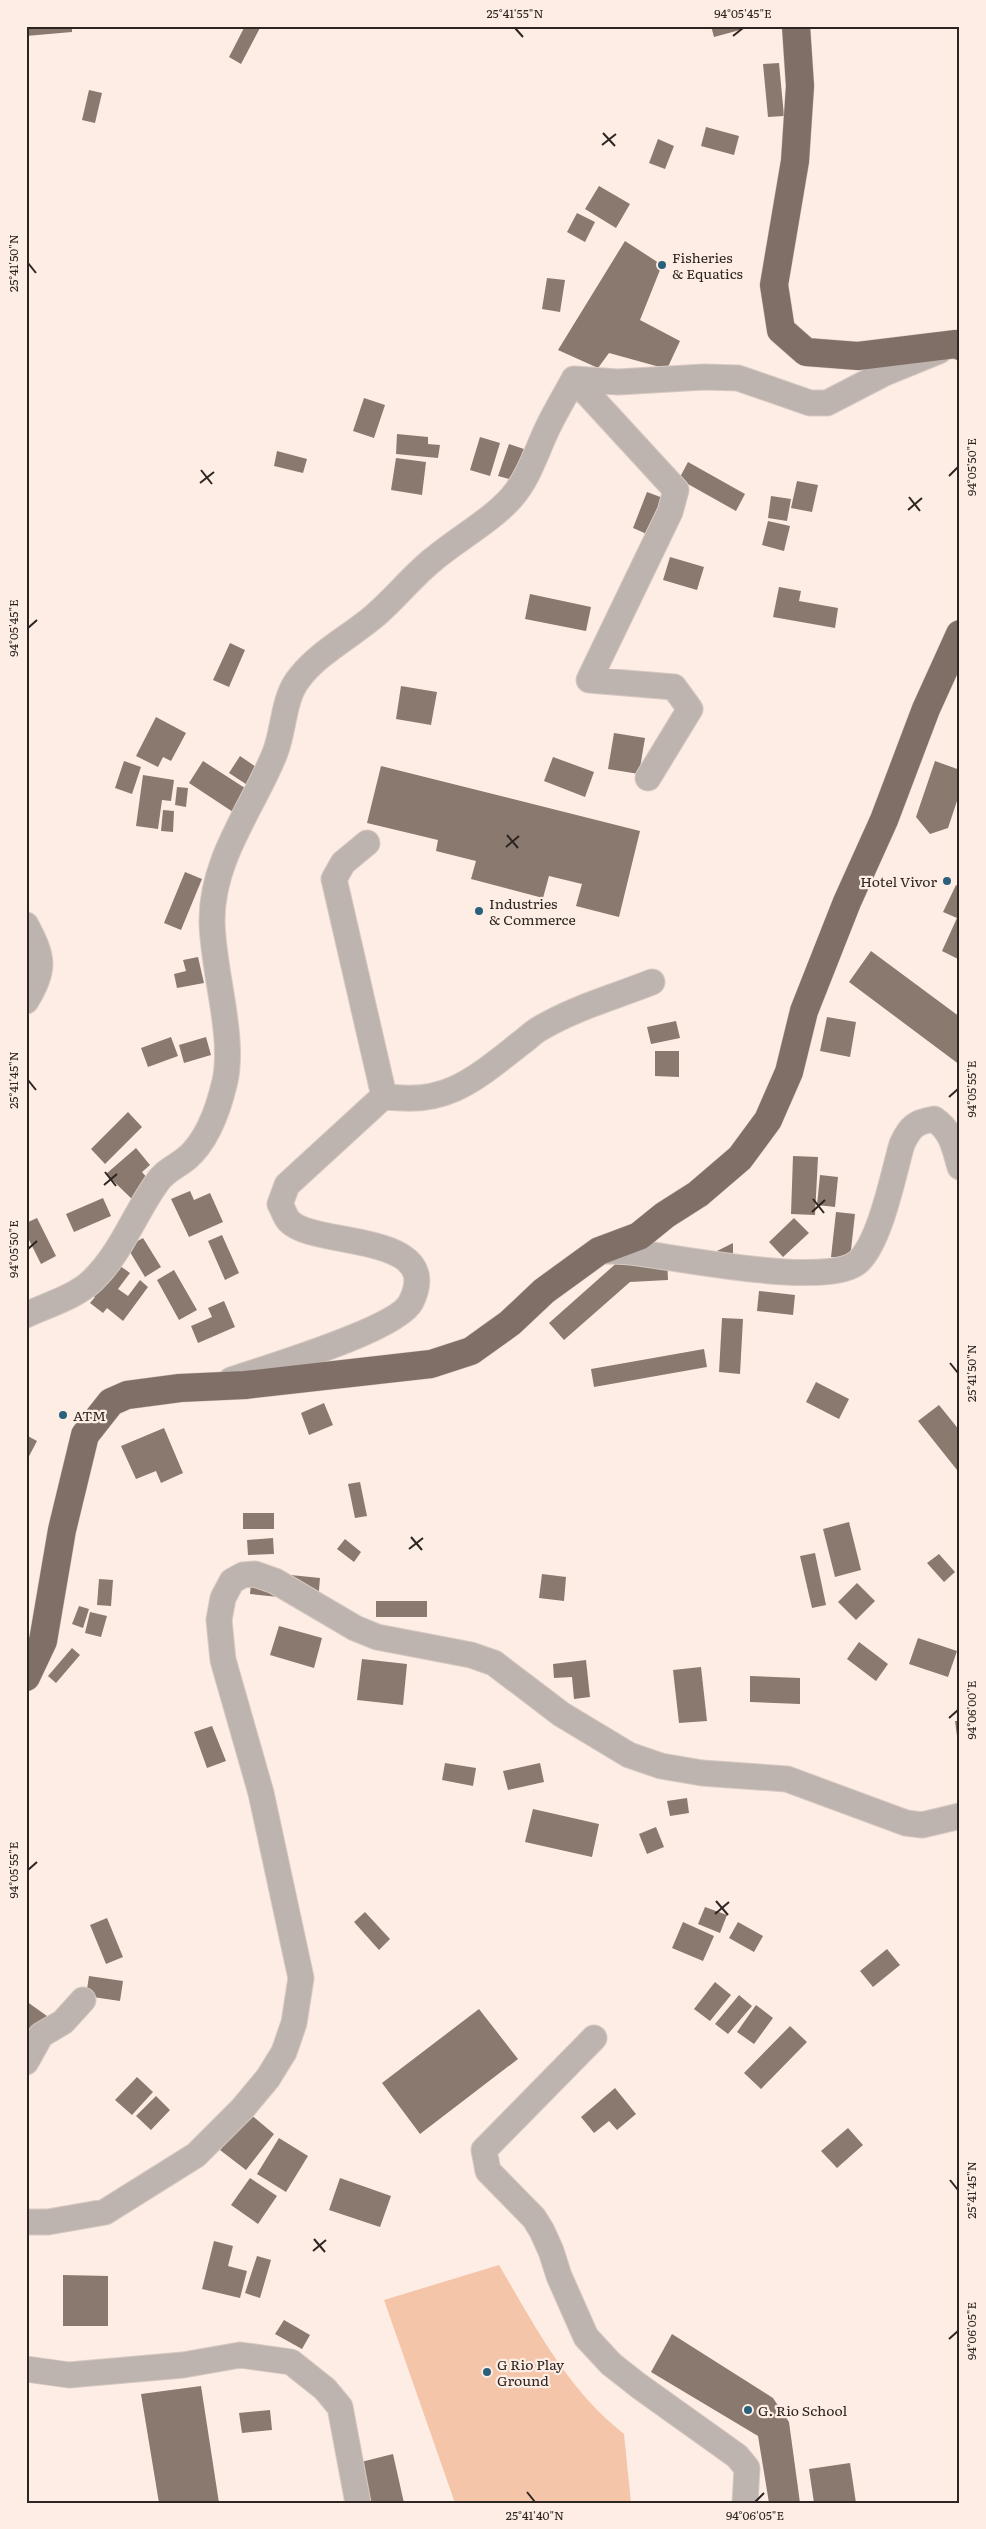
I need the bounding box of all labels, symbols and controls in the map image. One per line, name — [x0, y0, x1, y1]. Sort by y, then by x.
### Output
text: 25°41'55"N — [487, 4, 543, 22]
text: 94°05'45"E — [714, 4, 772, 22]
text: 25°41'50"N — [4, 234, 22, 292]
place label: Fisheries & Equatics — [672, 247, 743, 283]
marker: Fisheries & Equatics — [656, 259, 668, 271]
text: 94°05'50"E — [962, 438, 980, 496]
text: 94°05'45"E — [4, 599, 22, 657]
place label: Hotel Vivor — [860, 871, 937, 891]
marker: Hotel Vivor — [941, 875, 953, 887]
place label: Industries & Commerce — [489, 893, 576, 929]
marker: Industries & Commerce — [473, 905, 485, 917]
text: 25°41'45"N — [4, 1051, 22, 1109]
text: 94°05'55"E — [962, 1060, 980, 1117]
text: 94°05'50"E — [4, 1220, 22, 1278]
text: 25°41'50"N — [962, 1344, 980, 1402]
place label: ATM — [73, 1405, 106, 1425]
marker: ATM — [57, 1409, 69, 1421]
text: 94°06'00"E — [962, 1680, 980, 1739]
text: 94°05'55"E — [4, 1841, 22, 1898]
text: 25°41'45"N — [962, 2161, 980, 2219]
text: 94°06'05"E — [962, 2302, 980, 2360]
place label: G Rio Play Ground — [497, 2354, 565, 2390]
marker: G Rio Play Ground — [481, 2366, 493, 2378]
place label: G. Rio School — [758, 2400, 847, 2420]
marker: G. Rio School — [742, 2404, 754, 2416]
text: 25°41'40"N — [506, 2506, 564, 2524]
text: 94°06'05"E — [726, 2506, 784, 2524]

